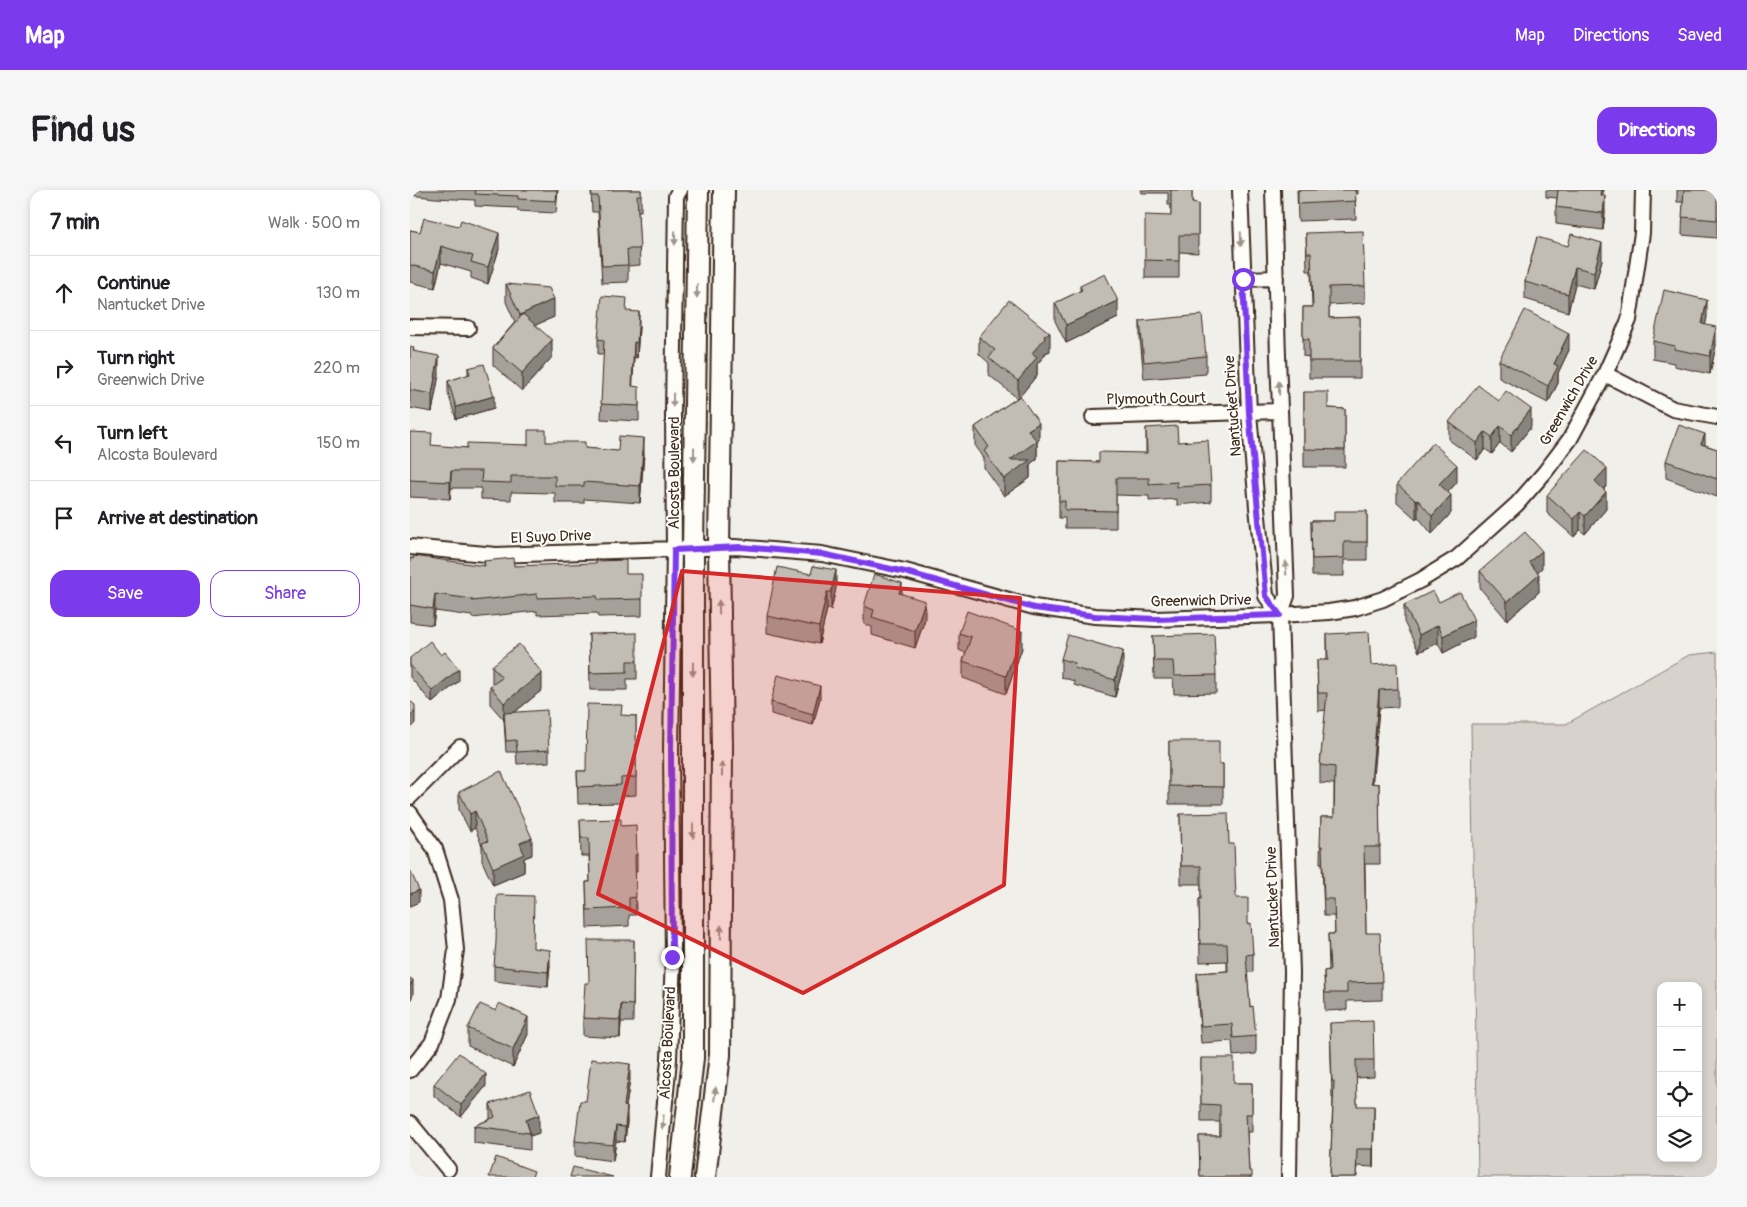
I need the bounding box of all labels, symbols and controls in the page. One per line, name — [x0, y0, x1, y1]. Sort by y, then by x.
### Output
text: Map — [25, 21, 65, 50]
text: Map — [1515, 24, 1545, 47]
text: Directions — [1573, 24, 1649, 47]
text: Saved — [1677, 24, 1722, 47]
button: Directions — [1597, 107, 1717, 154]
text: Find us — [30, 108, 135, 152]
text: 7 min — [50, 209, 100, 236]
text: Walk · 500 m — [268, 213, 360, 233]
one-way arrow — [671, 230, 679, 246]
one-way arrow — [1238, 231, 1246, 247]
route start — [1232, 268, 1255, 291]
text: Continue — [97, 271, 170, 295]
icon: ahead — [50, 279, 78, 307]
text: 130 m — [316, 283, 360, 303]
one-way arrow — [692, 283, 700, 299]
text: Nantucket Drive — [97, 295, 205, 315]
text: Turn right — [97, 346, 175, 370]
street label: Greenwich Drive — [1536, 352, 1603, 449]
icon: right — [50, 354, 78, 382]
street label: Nantucket Drive — [1220, 354, 1246, 457]
text: 220 m — [314, 358, 360, 378]
text: Greenwich Drive — [97, 370, 204, 390]
one-way arrow — [1275, 380, 1283, 396]
street label: Plymouth Court — [1106, 389, 1207, 409]
one-way arrow — [669, 392, 677, 408]
street label: Alcosta Boulevard — [665, 416, 684, 530]
text: Turn left — [97, 421, 167, 445]
icon: left — [50, 429, 78, 457]
text: 150 m — [316, 433, 360, 453]
text: Alcosta Boulevard — [97, 445, 218, 465]
one-way arrow — [690, 446, 698, 462]
icon: arrive — [50, 504, 78, 532]
text: Arrive at destination — [97, 506, 258, 530]
street label: El Suyo Drive — [510, 526, 592, 548]
one-way arrow — [1282, 560, 1290, 576]
button: Save — [50, 570, 200, 617]
button: Share — [210, 570, 360, 617]
street label: Greenwich Drive — [1150, 591, 1252, 611]
one-way arrow — [715, 598, 723, 614]
one-way arrow — [689, 661, 697, 677]
one-way arrow — [718, 761, 726, 777]
one-way arrow — [689, 823, 697, 839]
street label: Nantucket Drive — [1262, 846, 1284, 948]
one-way arrow — [717, 923, 725, 939]
route end — [661, 946, 684, 969]
map controls — [1657, 982, 1702, 1162]
button: + — [1657, 982, 1702, 1027]
street label: Alcosta Boulevard — [656, 986, 680, 1100]
button: − — [1657, 1027, 1702, 1072]
button: locate — [1657, 1072, 1702, 1117]
one-way arrow — [711, 1086, 719, 1102]
one-way arrow — [659, 1115, 667, 1131]
button: layers — [1657, 1117, 1702, 1162]

